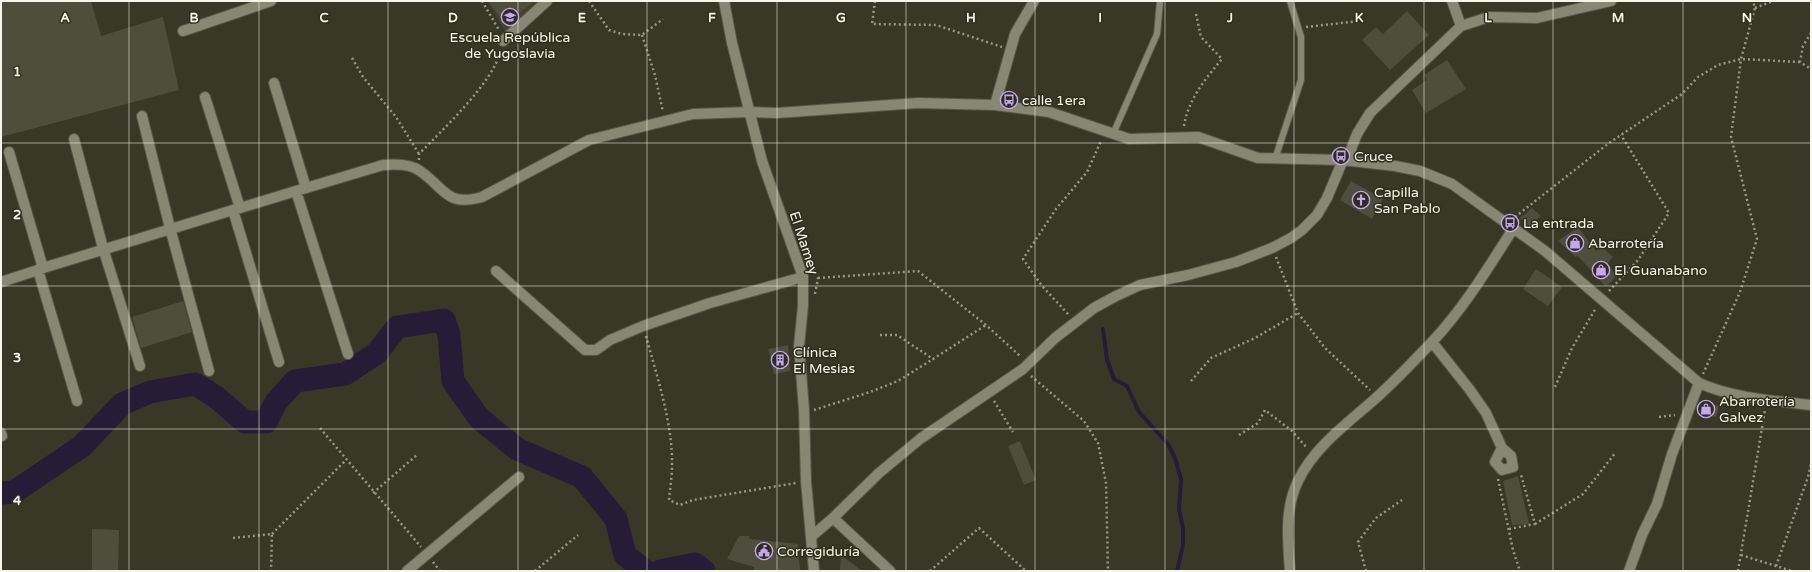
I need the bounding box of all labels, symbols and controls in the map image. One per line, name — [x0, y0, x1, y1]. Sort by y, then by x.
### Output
school or university icon: Escuela República de Yugoslavia — [500, 7, 520, 27]
text: A — [60, 10, 70, 26]
text: B — [189, 10, 199, 26]
text: C — [319, 10, 329, 26]
text: D — [448, 10, 458, 26]
text: E — [578, 10, 586, 26]
text: F — [708, 10, 716, 26]
text: G — [836, 10, 846, 26]
text: H — [966, 10, 976, 26]
text: I — [1098, 10, 1102, 26]
text: J — [1226, 10, 1233, 26]
text: K — [1355, 10, 1364, 26]
text: L — [1484, 10, 1492, 26]
text: M — [1612, 10, 1624, 26]
text: N — [1742, 10, 1752, 26]
place label: Escuela República de Yugoslavia — [450, 29, 570, 62]
text: 1 — [13, 64, 21, 80]
bus stop icon: calle 1era — [999, 90, 1019, 110]
place label: calle 1era — [1022, 92, 1086, 109]
bus stop icon: Cruce — [1331, 146, 1351, 166]
place label: Cruce — [1354, 148, 1393, 165]
place label: Capilla San Pablo — [1374, 184, 1440, 217]
church icon: Capilla San Pablo — [1351, 190, 1371, 210]
text: 2 — [13, 207, 21, 223]
street label: El Mamey — [786, 209, 822, 277]
bus stop icon: La entrada — [1500, 213, 1520, 233]
place label: La entrada — [1523, 215, 1594, 232]
shop icon: Abarrotería — [1565, 233, 1585, 253]
place label: Abarrotería — [1588, 235, 1664, 252]
shop icon: El Guanabano — [1591, 260, 1611, 280]
place label: El Guanabano — [1614, 262, 1707, 279]
place label: Clínica El Mesias — [793, 344, 855, 377]
text: 3 — [13, 350, 21, 366]
building icon: Clínica El Mesias — [770, 350, 790, 370]
place label: Abarrotería Galvez — [1719, 393, 1795, 426]
shop icon: Abarrotería Galvez — [1696, 399, 1716, 419]
text: 4 — [13, 493, 22, 509]
public building icon: Corregiduría — [754, 541, 774, 561]
place label: Corregiduría — [777, 543, 860, 560]

